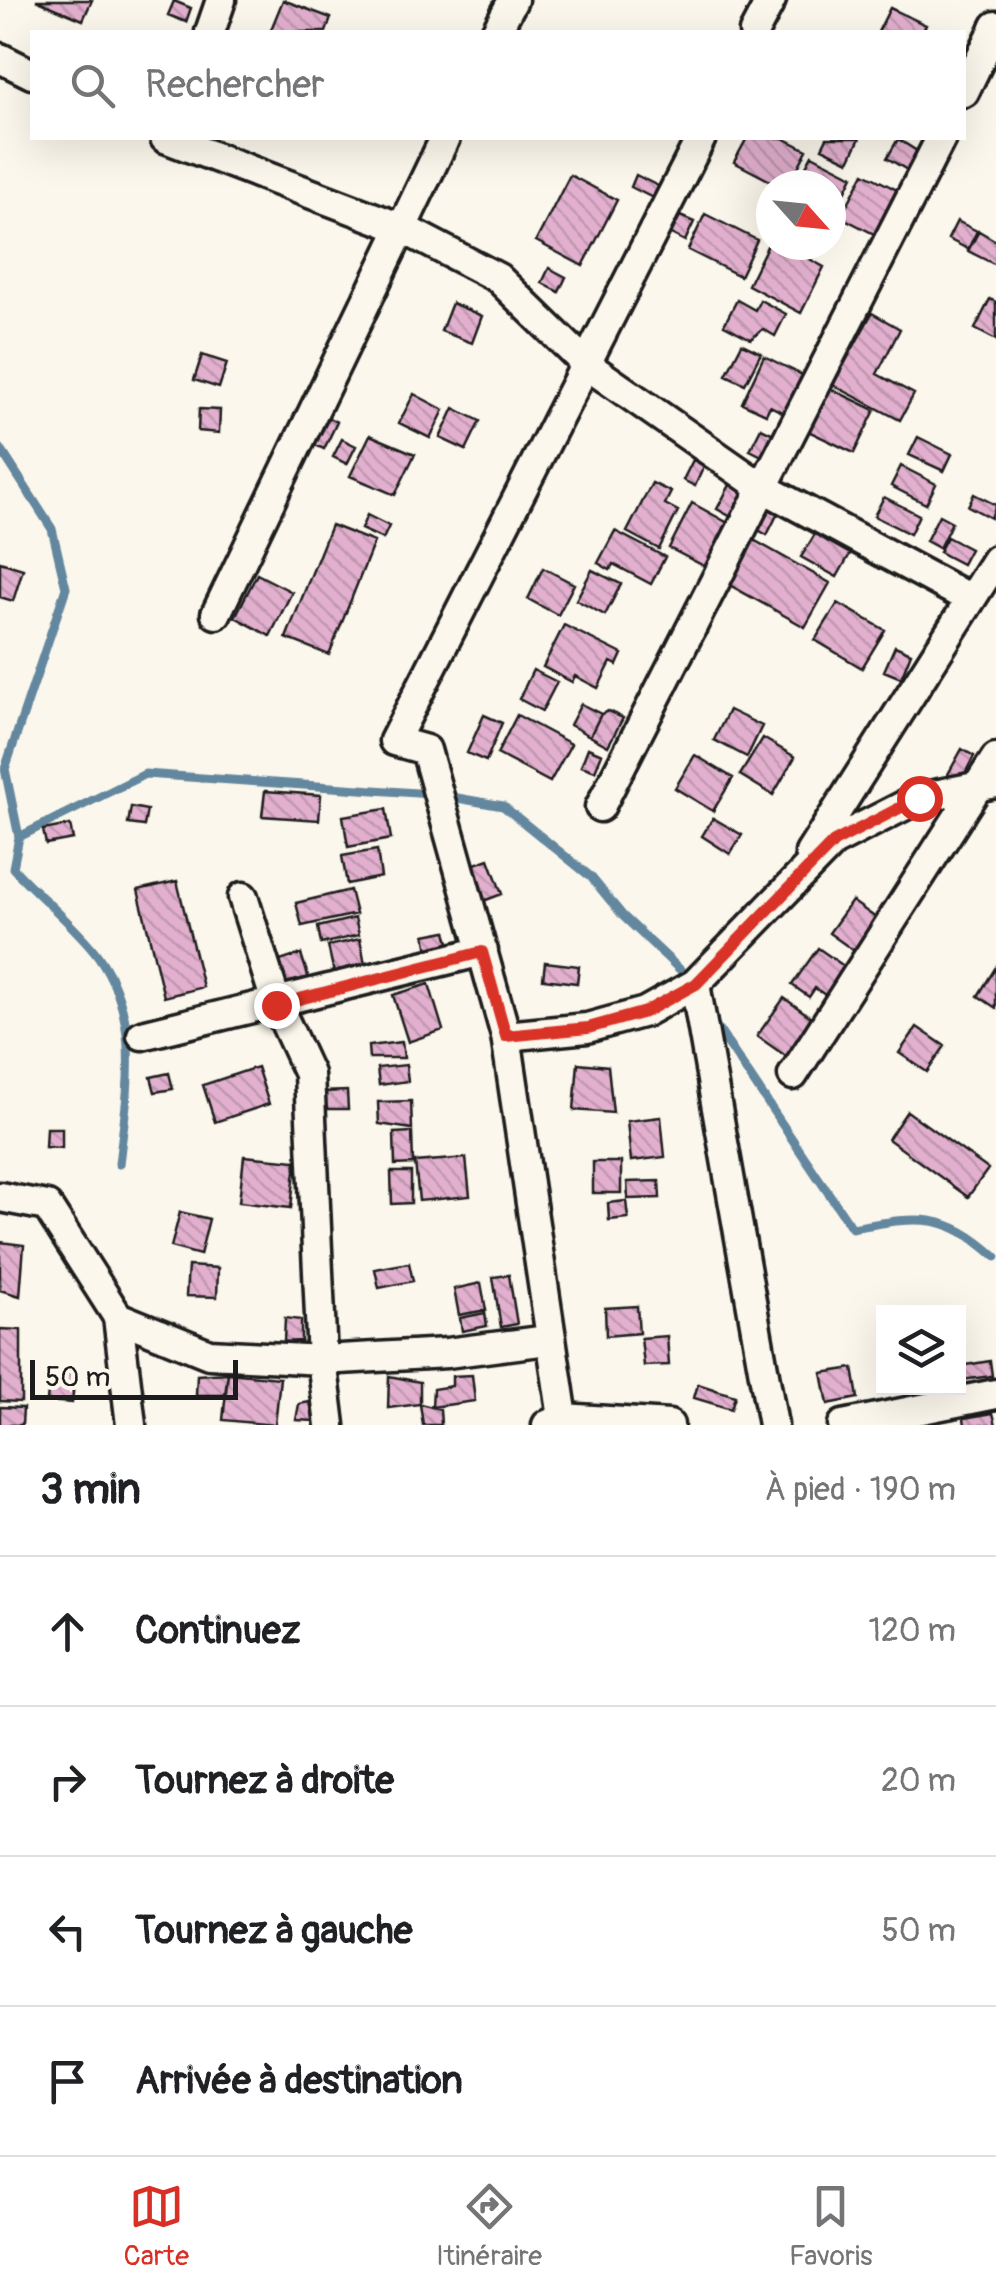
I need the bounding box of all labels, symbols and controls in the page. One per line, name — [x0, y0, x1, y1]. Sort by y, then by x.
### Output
search box — [30, 30, 966, 140]
icon: search — [65, 58, 120, 113]
text: Rechercher — [145, 61, 325, 109]
north arrow — [756, 170, 846, 260]
route start — [897, 776, 943, 822]
route end — [254, 983, 300, 1029]
map controls — [876, 1305, 966, 1395]
button: layers — [876, 1305, 966, 1395]
scale bar — [30, 1355, 238, 1400]
text: 50 m — [45, 1360, 110, 1395]
text: 3 min — [40, 1464, 141, 1516]
text: À pied · 190 m — [765, 1470, 956, 1510]
icon: ahead — [40, 1604, 95, 1659]
text: Continuez — [135, 1607, 300, 1655]
text: 120 m — [868, 1611, 956, 1651]
icon: right — [40, 1754, 95, 1809]
text: Tournez à droite — [135, 1757, 394, 1805]
text: 20 m — [881, 1761, 956, 1801]
icon: left — [40, 1904, 95, 1959]
text: Tournez à gauche — [135, 1907, 412, 1955]
text: 50 m — [881, 1911, 956, 1951]
icon: arrive — [40, 2054, 95, 2109]
text: Arrivée à destination — [135, 2057, 463, 2105]
tab: Carte — [124, 2179, 189, 2274]
tab: Itinéraire — [436, 2179, 542, 2274]
tab: Favoris — [789, 2179, 872, 2274]

